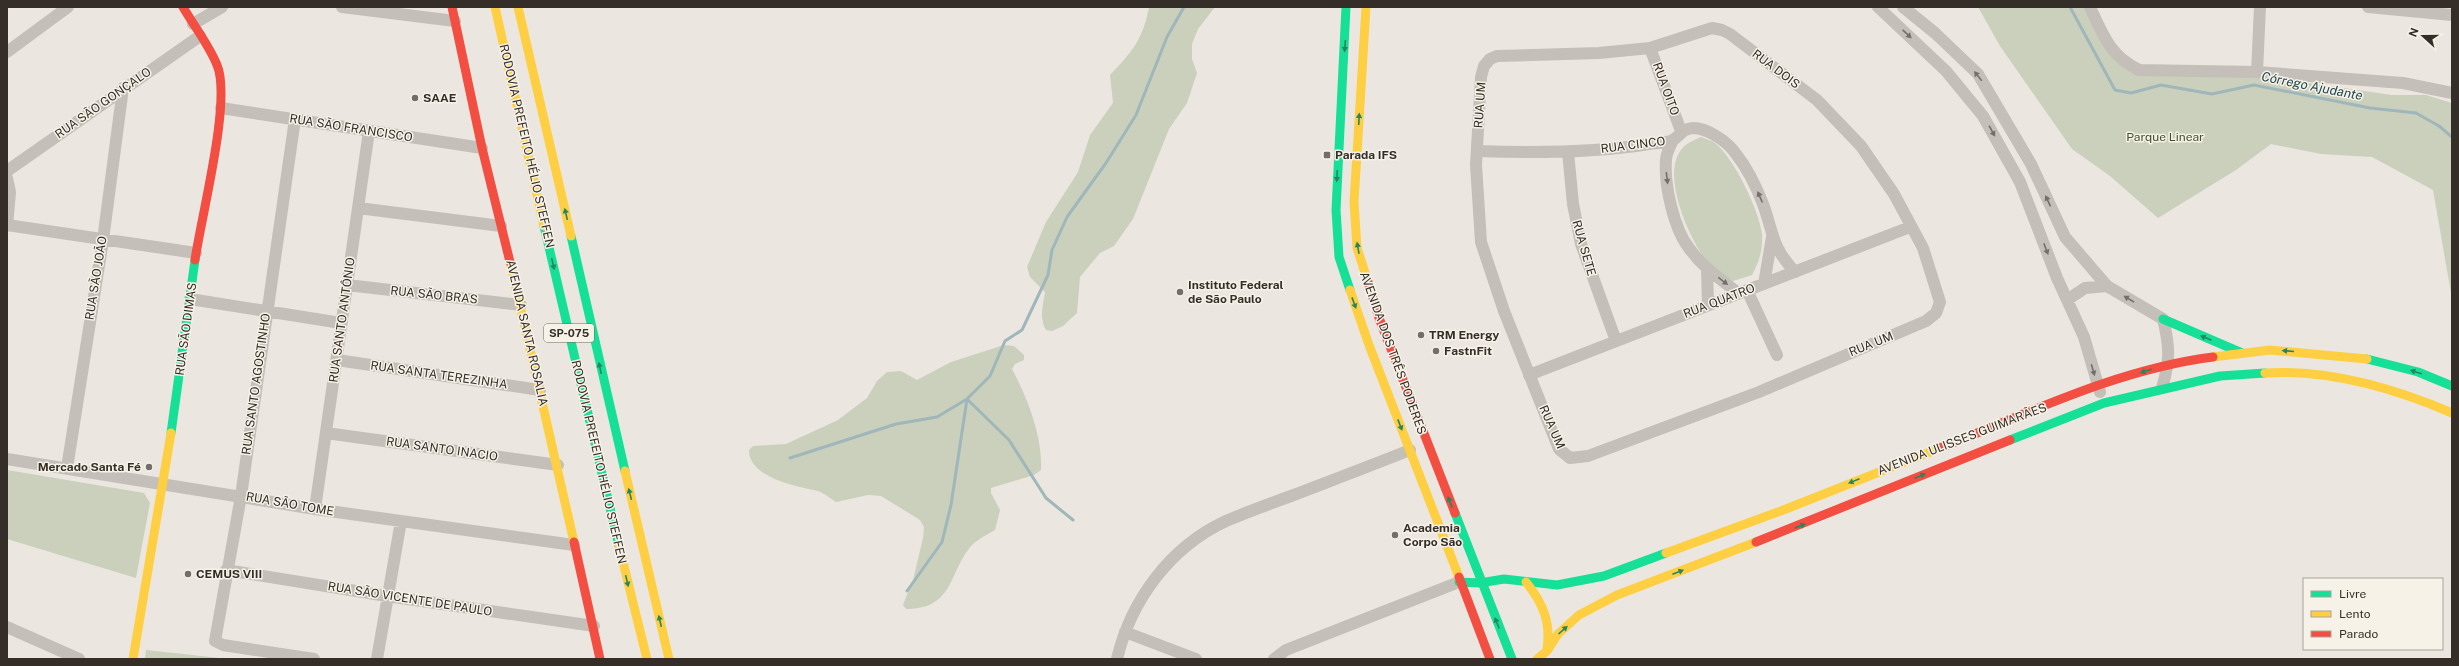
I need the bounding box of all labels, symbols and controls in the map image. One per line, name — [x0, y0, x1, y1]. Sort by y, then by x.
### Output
north arrow — [2403, 16, 2443, 56]
text: N — [2407, 26, 2421, 39]
one-way arrow — [1901, 29, 1912, 38]
one-way arrow — [1342, 40, 1349, 52]
street label: RODOVIA PREFEITO HÉLIO STEFFEN — [497, 43, 557, 249]
street label: RUA DOIS — [1749, 47, 1803, 91]
street label: RUA OITO — [1650, 61, 1682, 118]
street label: RUA SÃO GONÇALO — [52, 65, 154, 141]
water label: Córrego Ajudante — [2260, 69, 2364, 103]
one-way arrow — [1973, 70, 1982, 81]
street label: RUA UM — [1471, 81, 1489, 129]
place label: SAAE — [423, 91, 456, 105]
marker: SAAE — [410, 93, 420, 103]
street label: RUA SÃO FRANCISCO — [288, 111, 414, 145]
one-way arrow — [1356, 113, 1363, 125]
one-way arrow — [1988, 125, 1995, 137]
park label: Parque Linear — [2126, 130, 2204, 144]
street label: RUA CINCO — [1600, 134, 1666, 156]
place label: Parada IFS — [1335, 148, 1397, 162]
marker: Parada IFS — [1322, 150, 1332, 160]
one-way arrow — [1334, 170, 1340, 183]
one-way arrow — [1664, 172, 1670, 184]
one-way arrow — [1757, 192, 1763, 203]
one-way arrow — [2045, 195, 2051, 207]
one-way arrow — [563, 208, 569, 220]
street label: RUA SETE — [1569, 218, 1599, 278]
street label: RUA SÃO JOÃO — [82, 235, 110, 321]
one-way arrow — [1354, 242, 1360, 254]
one-way arrow — [2044, 243, 2050, 255]
street label: RUA SANTO ANTÔNIO — [326, 256, 358, 383]
one-way arrow — [551, 257, 557, 270]
street label: AVENIDA SANTA ROSALIA — [503, 259, 551, 408]
street label: AVENIDA DOS TRÊS PODERES — [1357, 270, 1429, 436]
one-way arrow — [1717, 276, 1728, 285]
place label: Instituto Federal de São Paulo — [1188, 278, 1284, 306]
street label: RUA QUATRO — [1681, 281, 1757, 321]
street label: RUA SÃO DIMAS — [173, 282, 199, 376]
street label: RUA SÃO BRAS — [390, 283, 478, 307]
marker: Instituto Federal de São Paulo — [1175, 287, 1185, 297]
one-way arrow — [2123, 296, 2135, 303]
one-way arrow — [1351, 297, 1357, 309]
street label: RUA SANTO AGOSTINHO — [239, 312, 273, 456]
road number: SP-075 — [544, 324, 594, 342]
place label: TRM Energy — [1429, 328, 1500, 342]
street label: RUA UM — [1847, 329, 1895, 359]
marker: TRM Energy — [1416, 330, 1426, 340]
one-way arrow — [2200, 334, 2212, 341]
place label: FastnFit — [1444, 344, 1492, 358]
marker: FastnFit — [1431, 346, 1441, 356]
one-way arrow — [2282, 348, 2294, 355]
street label: RUA SANTA TEREZINHA — [370, 358, 509, 392]
street label: RODOVIA PREFEITO HÉLIO STEFFEN — [569, 359, 629, 565]
one-way arrow — [597, 362, 603, 374]
one-way arrow — [2090, 364, 2096, 376]
one-way arrow — [2140, 368, 2152, 374]
one-way arrow — [2409, 369, 2421, 375]
street label: AVENIDA ULISSES GUIMARÃES — [1876, 400, 2048, 478]
street label: RUA UM — [1536, 403, 1568, 451]
one-way arrow — [1397, 419, 1403, 431]
street label: RUA SANTO INACIO — [385, 434, 499, 464]
place label: Mercado Santa Fé — [38, 460, 141, 474]
marker: Mercado Santa Fé — [144, 462, 154, 472]
one-way arrow — [1914, 473, 1925, 479]
one-way arrow — [1849, 478, 1860, 484]
one-way arrow — [627, 488, 633, 501]
street label: RUA SÃO TOME — [245, 489, 335, 519]
one-way arrow — [1446, 495, 1452, 507]
place label: Academia Corpo São — [1403, 521, 1462, 549]
one-way arrow — [1794, 523, 1806, 529]
marker: Academia Corpo São — [1390, 530, 1400, 540]
place label: CEMUS VIII — [196, 567, 262, 581]
one-way arrow — [1673, 568, 1685, 574]
marker: CEMUS VIII — [183, 569, 193, 579]
one-way arrow — [624, 575, 630, 587]
legend — [2303, 578, 2443, 650]
street label: RUA SÃO VICENTE DE PAULO — [327, 579, 493, 619]
text: Livre — [2339, 587, 2367, 601]
text: Lento — [2339, 607, 2371, 621]
one-way arrow — [657, 615, 663, 627]
one-way arrow — [1493, 616, 1499, 628]
one-way arrow — [1558, 625, 1568, 635]
text: Parado — [2339, 627, 2378, 641]

